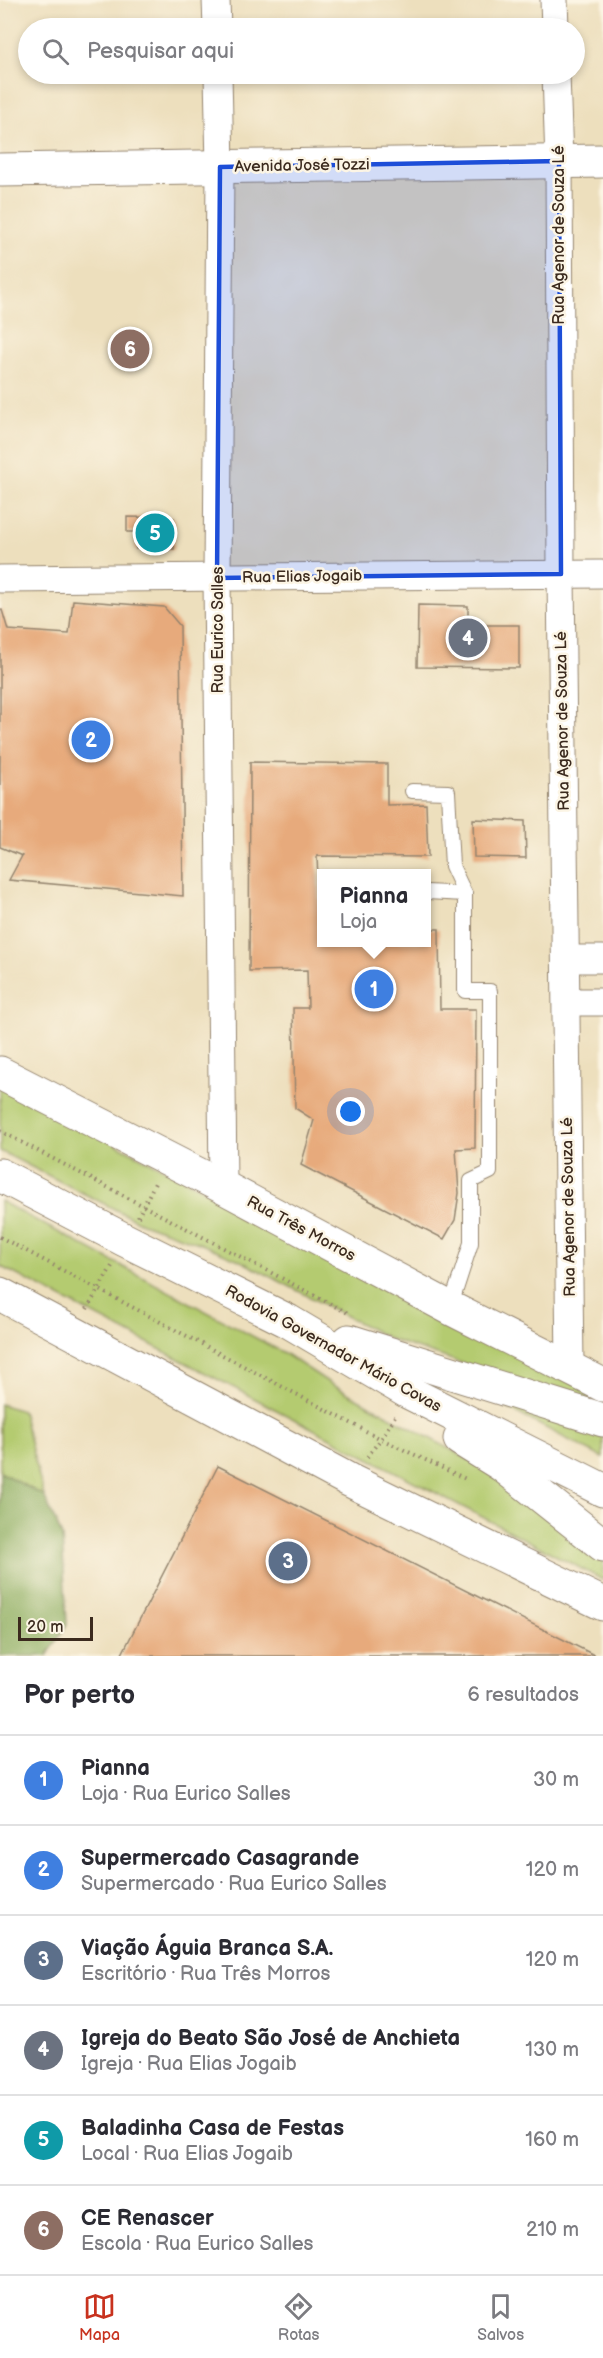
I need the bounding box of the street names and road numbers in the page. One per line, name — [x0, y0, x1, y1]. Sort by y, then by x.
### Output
street label: Rua Agenor de Souza Lé — [550, 145, 569, 325]
street label: Avenida José Tozzi — [234, 155, 370, 177]
street label: Rua Eurico Salles — [209, 566, 228, 693]
street label: Rua Elias Jogaib — [242, 566, 362, 588]
street label: Rua Agenor de Souza Lé — [552, 631, 574, 811]
street label: Rua Agenor de Souza Lé — [558, 1117, 580, 1297]
street label: Rua Três Morros — [243, 1192, 359, 1266]
street label: Rodovia Governador Mário Covas — [222, 1281, 444, 1417]

